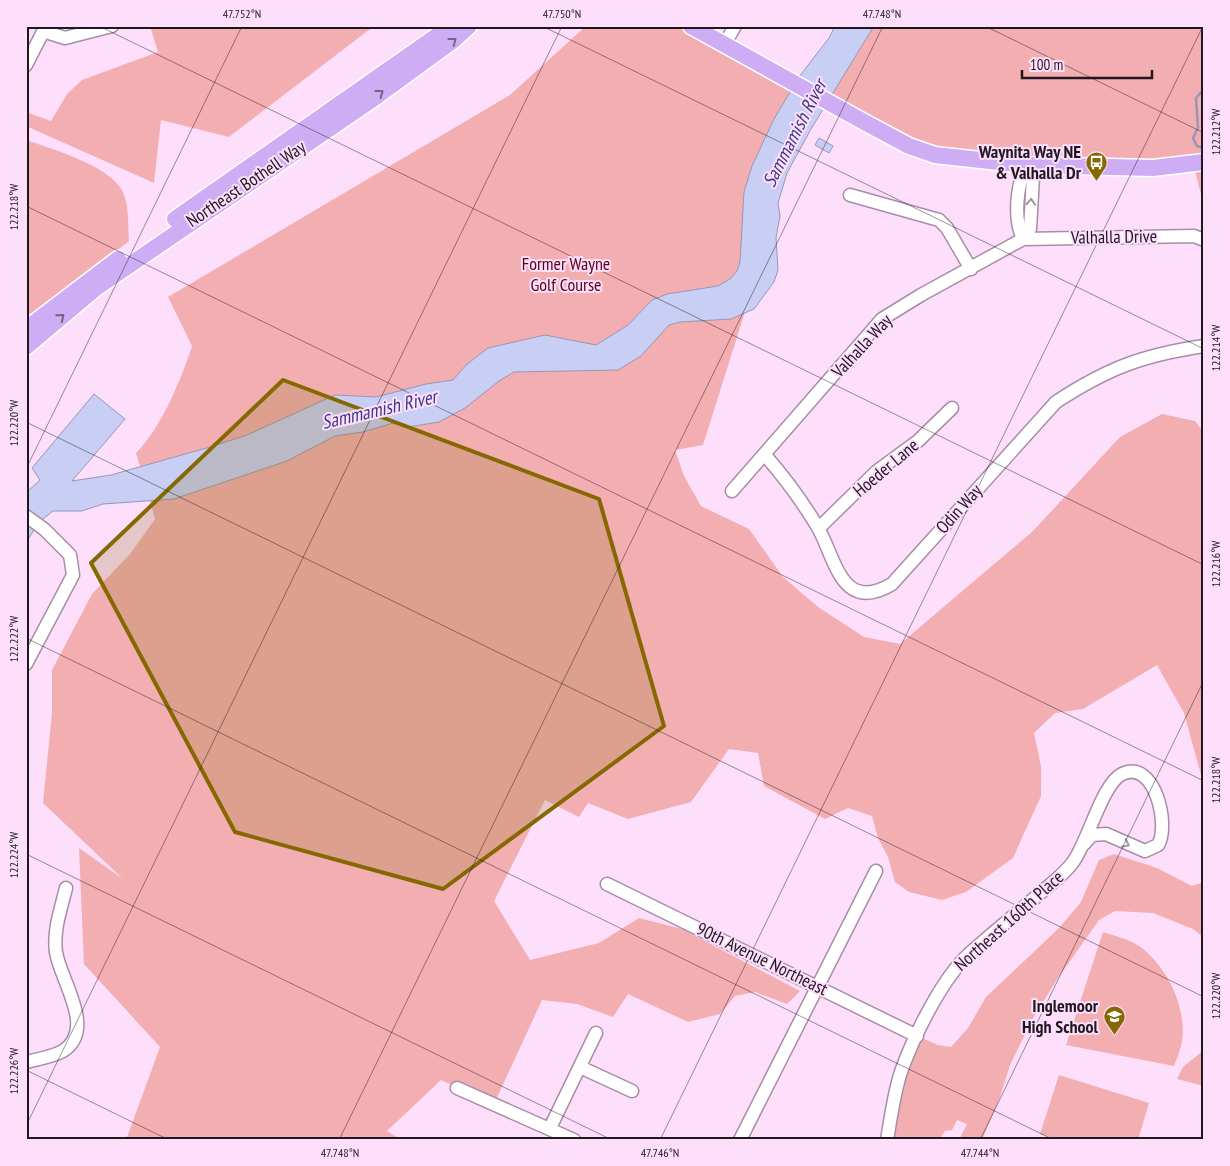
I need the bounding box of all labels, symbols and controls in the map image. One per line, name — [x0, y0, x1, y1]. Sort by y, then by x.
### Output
text: 47.752°N — [223, 6, 261, 21]
text: 47.750°N — [543, 6, 581, 21]
text: 47.748°N — [863, 6, 901, 21]
one-way arrow — [447, 37, 456, 46]
scale bar — [1022, 48, 1152, 80]
text: 100 m — [1030, 55, 1063, 74]
water label: Sammamish River — [757, 73, 833, 191]
one-way arrow — [374, 91, 383, 99]
text: 122.212°W — [1208, 109, 1223, 155]
street label: Northeast Bothell Way — [182, 135, 310, 232]
place label: Waynita Way NE & Valhalla Dr — [978, 140, 1082, 184]
bus stop icon: Waynita Way NE & Valhalla Dr — [1085, 150, 1109, 181]
text: 122.218°W — [6, 184, 21, 230]
one-way arrow — [1026, 198, 1037, 206]
street label: Valhalla Drive — [1070, 224, 1157, 249]
park label: Former Wayne Golf Course — [522, 252, 610, 296]
street label: Valhalla Way — [826, 309, 897, 383]
one-way arrow — [55, 315, 64, 323]
text: 122.214°W — [1208, 325, 1223, 371]
water label: Sammamish River — [319, 384, 441, 434]
text: 122.220°W — [6, 400, 21, 446]
street label: Hoeder Lane — [848, 434, 923, 502]
street label: Odin Way — [931, 479, 987, 538]
text: 122.216°W — [1208, 541, 1223, 587]
text: 122.222°W — [6, 616, 21, 662]
text: 122.218°W — [1208, 757, 1223, 803]
text: 122.224°W — [6, 832, 21, 878]
one-way arrow — [1121, 837, 1130, 848]
street label: Northeast 160th Place — [949, 866, 1068, 976]
street label: 90th Avenue Northeast — [693, 917, 832, 1000]
text: 122.220°W — [1208, 973, 1223, 1019]
place label: Inglemoor High School — [1022, 994, 1099, 1038]
school or university icon: Inglemoor High School — [1102, 1004, 1126, 1035]
text: 122.226°W — [6, 1048, 21, 1094]
text: 47.748°N — [321, 1145, 359, 1160]
text: 47.746°N — [641, 1145, 679, 1160]
text: 47.744°N — [961, 1145, 999, 1160]

